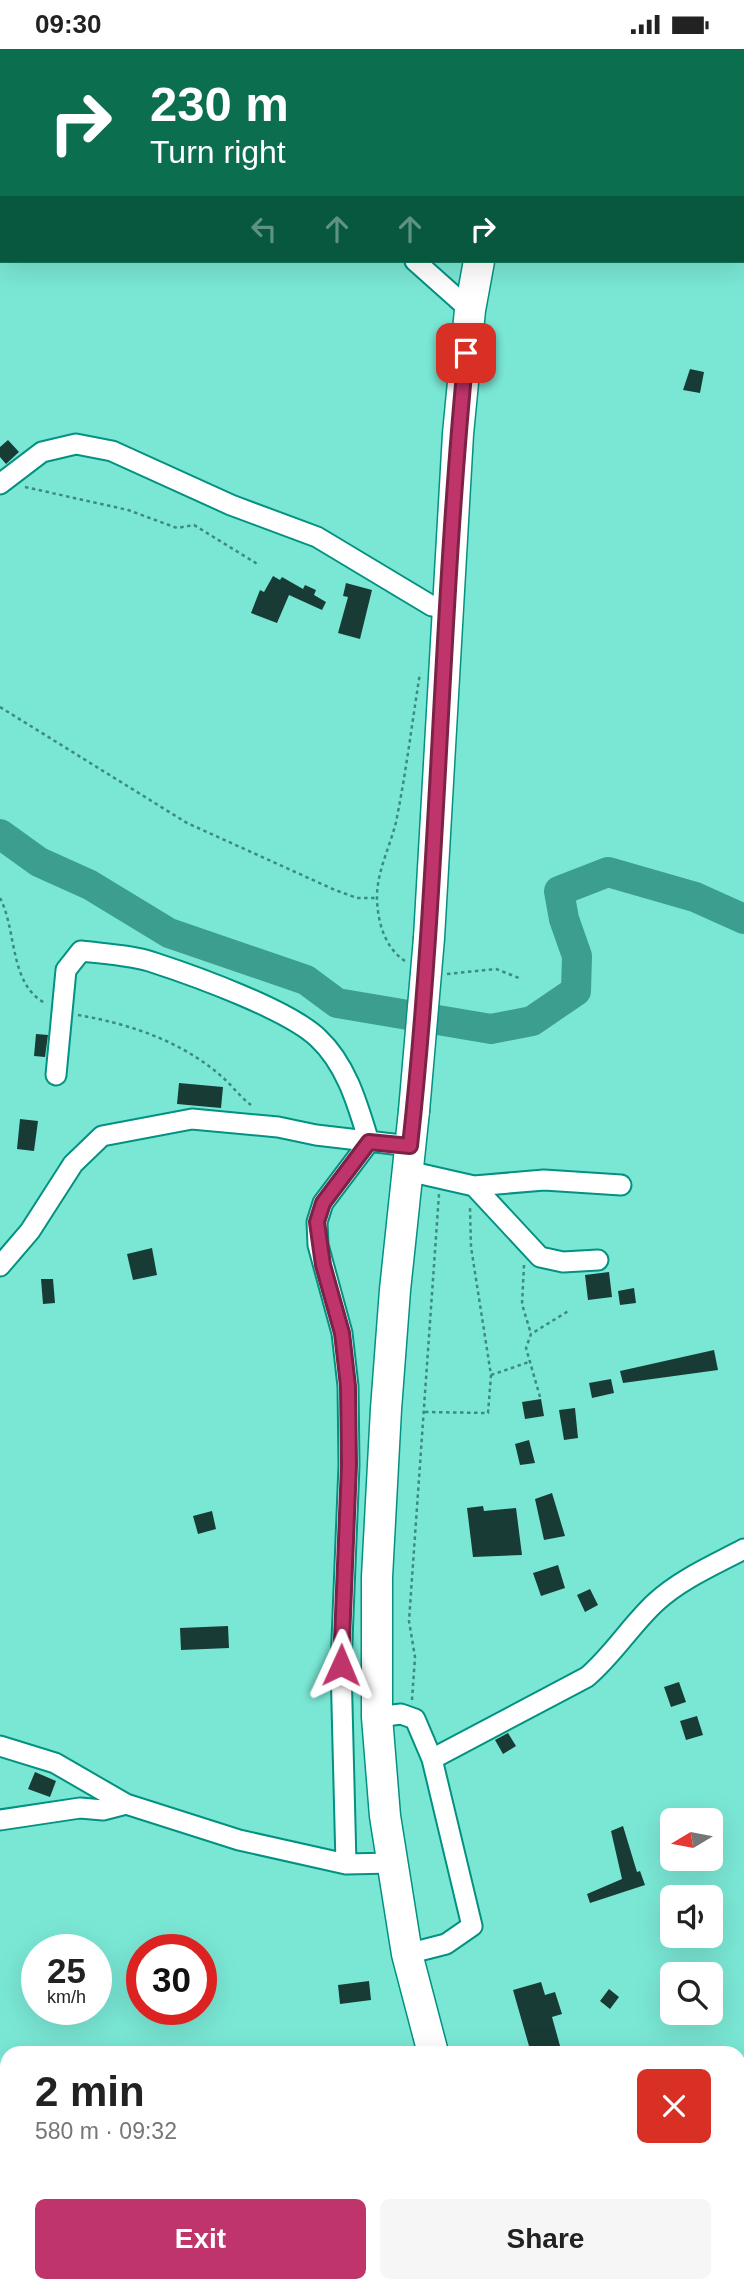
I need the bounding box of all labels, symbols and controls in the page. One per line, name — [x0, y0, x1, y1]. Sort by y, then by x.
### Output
text: 09:30 — [35, 9, 102, 39]
icon: right — [35, 77, 126, 168]
text: 230 m — [150, 77, 289, 131]
text: Turn right — [150, 134, 286, 170]
icon: left — [245, 210, 283, 248]
icon: ahead — [318, 210, 356, 248]
icon: ahead — [391, 210, 429, 248]
icon: right — [464, 210, 502, 248]
pin — [436, 323, 496, 383]
icon: arrive — [447, 334, 485, 372]
position arrow — [304, 1628, 378, 1702]
north arrow — [660, 1808, 723, 1871]
map controls — [660, 1808, 723, 2025]
button: sound — [660, 1885, 723, 1948]
speed limit sign: 30 — [126, 1934, 217, 2025]
text: 25 — [47, 1951, 86, 1990]
button: search — [660, 1962, 723, 2025]
text: km/h — [47, 1987, 86, 2007]
text: 2 min — [35, 2068, 145, 2115]
button: close — [637, 2069, 711, 2143]
text: 580 m · 09:32 — [35, 2118, 177, 2144]
button: Exit — [35, 2199, 366, 2279]
button: Share — [380, 2199, 711, 2279]

